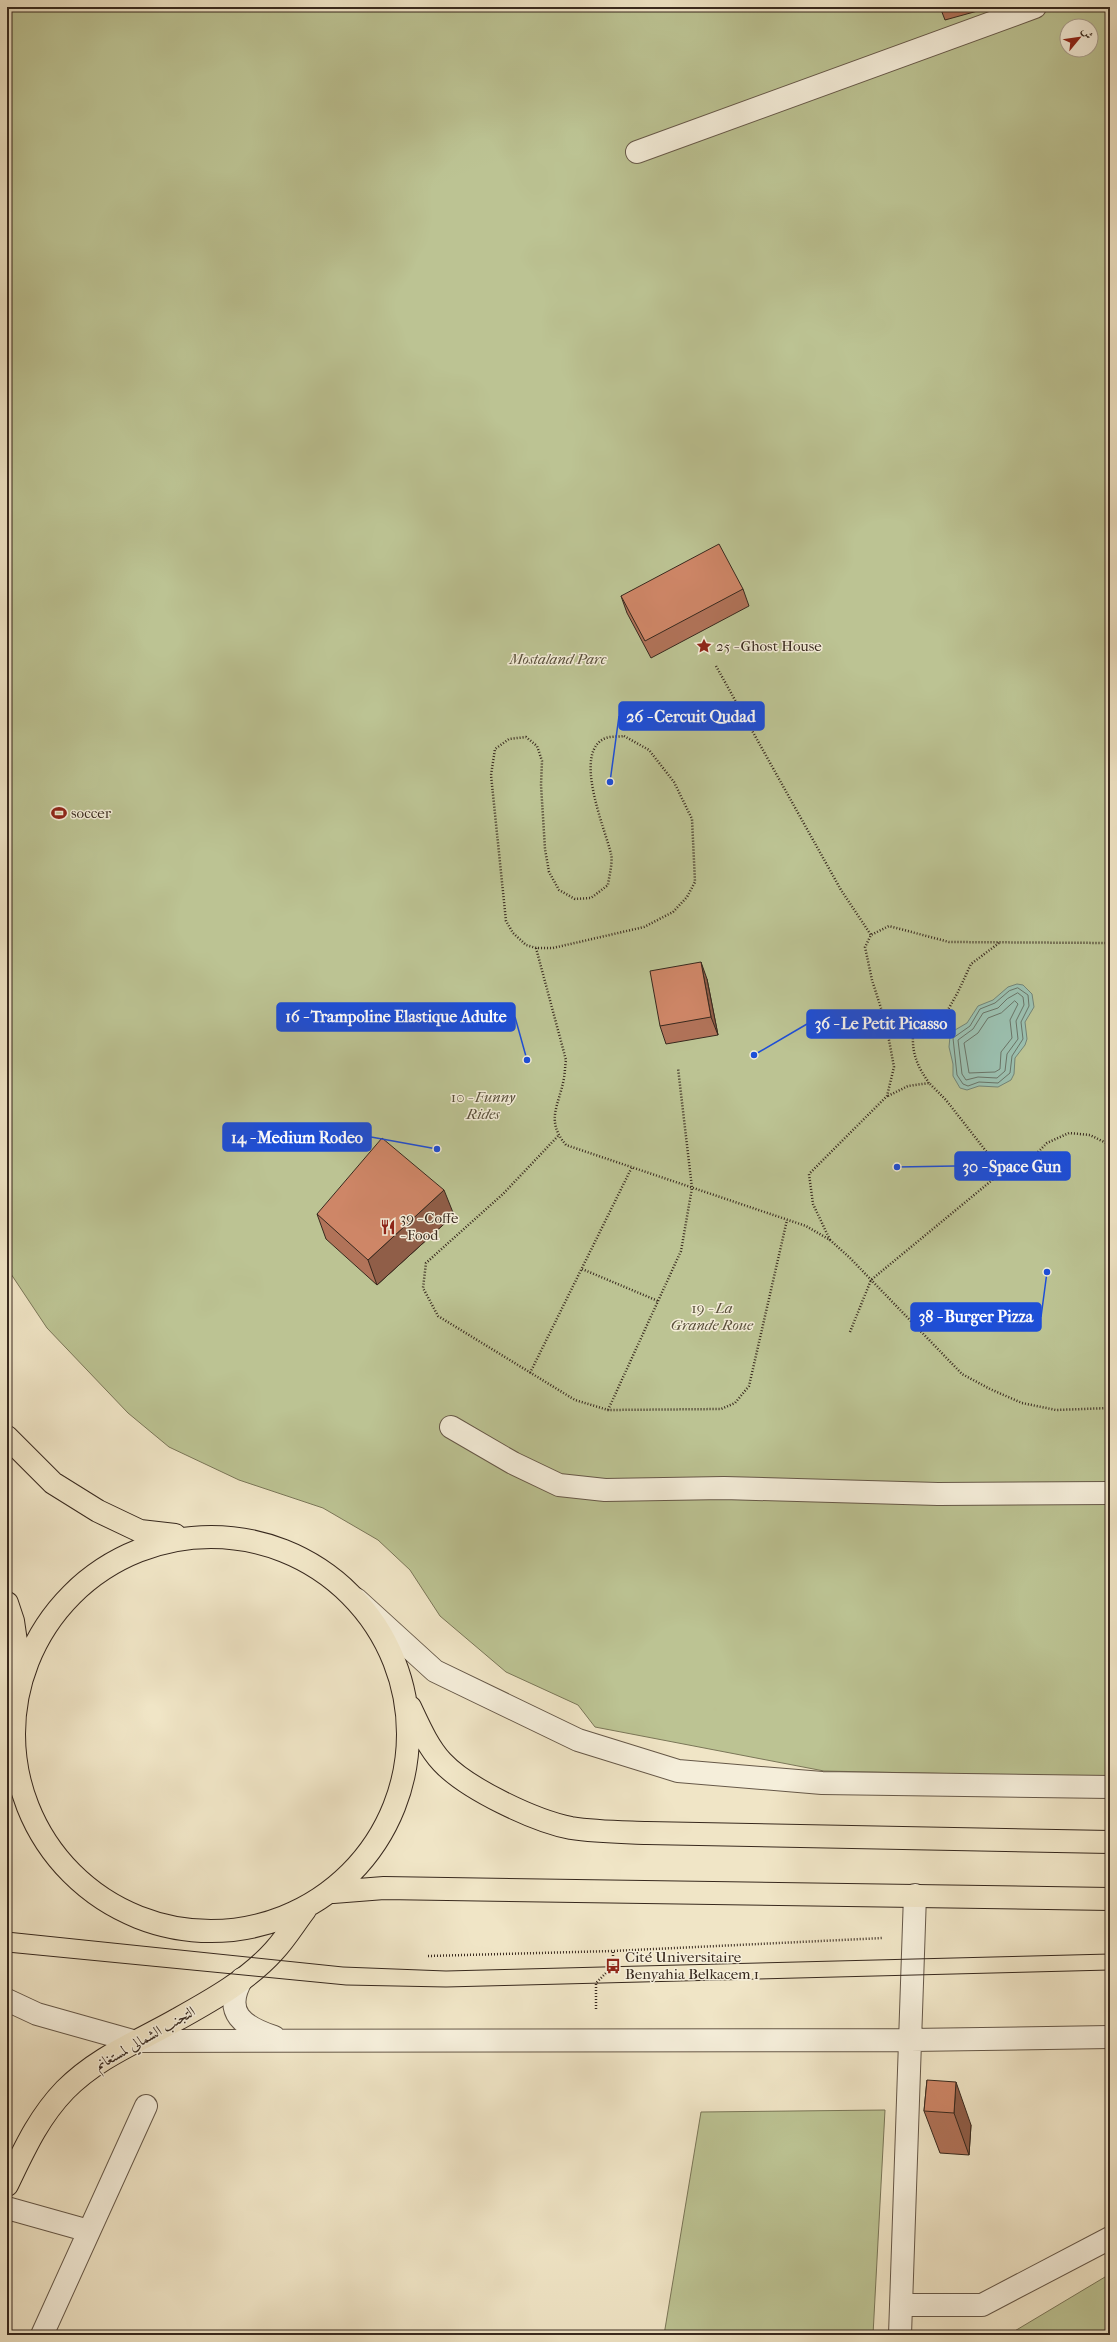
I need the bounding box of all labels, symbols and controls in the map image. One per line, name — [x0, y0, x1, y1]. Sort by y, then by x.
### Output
north arrow — [1059, 18, 1099, 58]
text: ش — [1079, 25, 1096, 41]
place icon: 25 - Ghost House — [695, 637, 713, 655]
place label: 25 - Ghost House — [716, 637, 822, 655]
park label: Mostaland Parc — [509, 650, 607, 668]
callout: 26 - Cercuit Qudad — [619, 702, 764, 730]
text: 26 - Cercuit Qudad — [626, 707, 757, 726]
sports icon: soccer — [50, 804, 68, 822]
place label: soccer — [71, 804, 112, 822]
callout: 16 - Trampoline Elastique Adulte — [277, 1003, 515, 1031]
text: 16 - Trampoline Elastique Adulte — [285, 1007, 507, 1027]
callout: 36 - Le Petit Picasso — [807, 1010, 955, 1038]
text: 36 - Le Petit Picasso — [815, 1014, 947, 1034]
park label: 10 - Funny Rides — [451, 1088, 516, 1123]
callout: 14 - Medium Rodeo — [223, 1123, 371, 1151]
text: 14 - Medium Rodeo — [231, 1128, 363, 1148]
callout: 30 - Space Gun — [955, 1152, 1070, 1180]
text: 30 - Space Gun — [963, 1157, 1062, 1177]
place label: 39 - Coffe - Food — [400, 1209, 459, 1244]
restaurant icon: 39 - Coffe - Food — [379, 1218, 397, 1236]
park label: 19 - La Grande Roue — [671, 1299, 754, 1334]
callout: 38 - Burger Pizza — [911, 1303, 1041, 1331]
text: 38 - Burger Pizza — [919, 1307, 1034, 1327]
place label: Cité Universitaire Benyahia Belkacem 1 — [625, 1948, 759, 1983]
bus stop icon: Cité Universitaire Benyahia Belkacem 1 — [604, 1957, 622, 1975]
street label: التجنب الشمالي لمستغانم — [92, 2002, 200, 2077]

